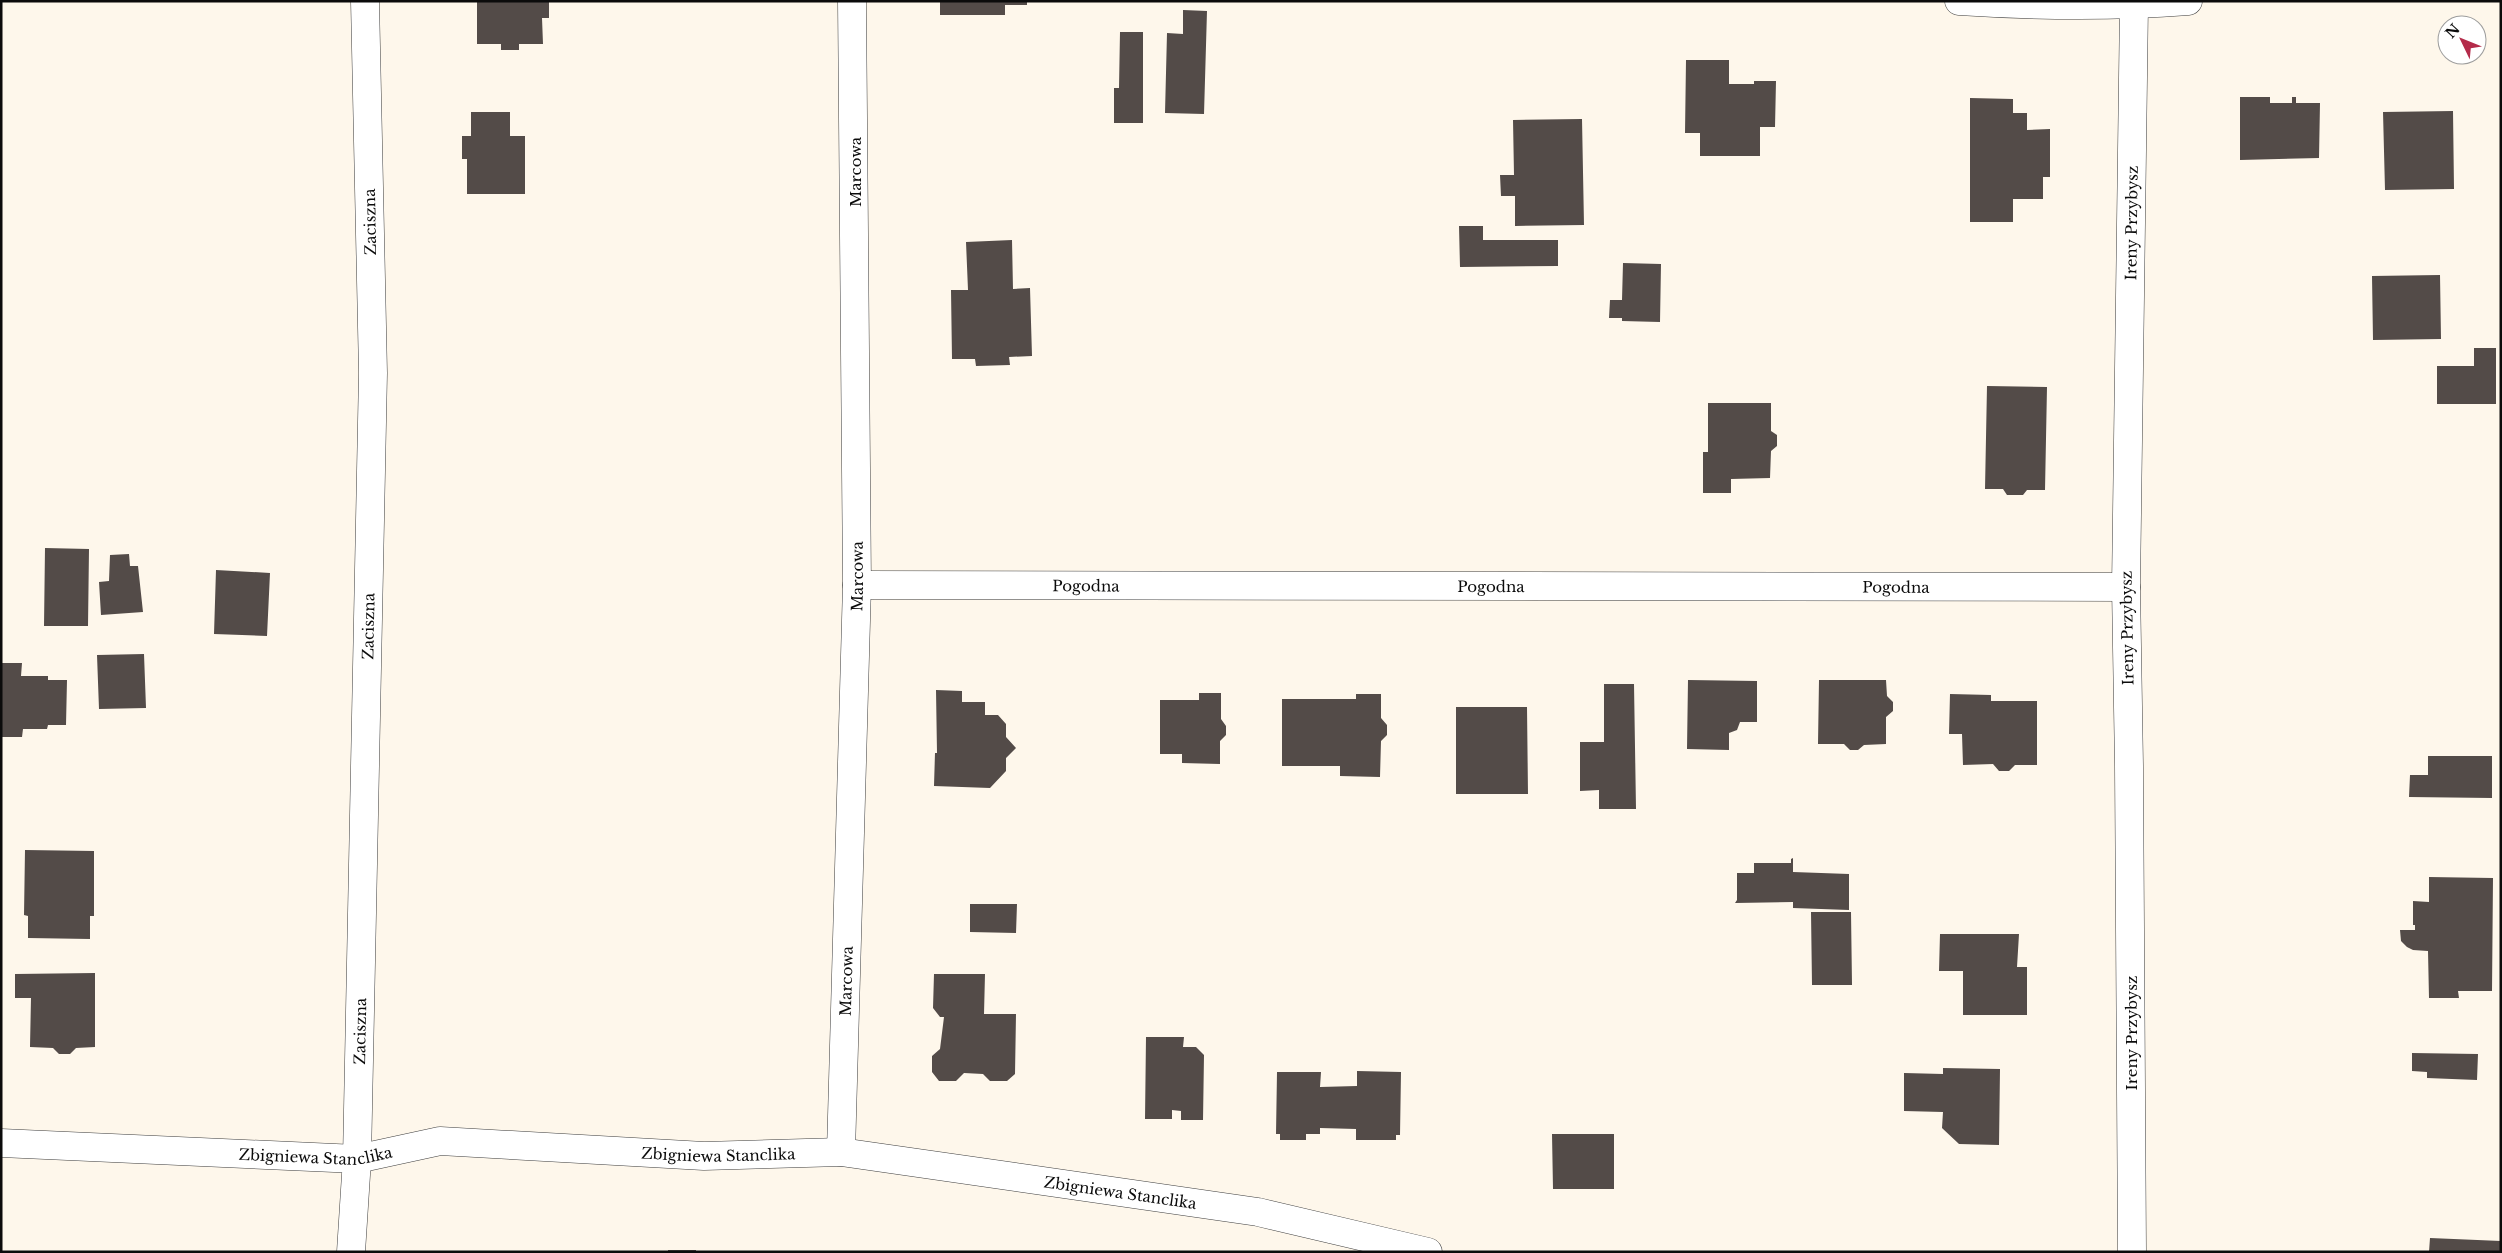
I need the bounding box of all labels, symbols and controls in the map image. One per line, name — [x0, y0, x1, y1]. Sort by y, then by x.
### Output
north arrow — [2437, 15, 2487, 65]
text: N — [2441, 20, 2464, 42]
street label: Marcowa — [846, 136, 865, 207]
street label: Ireny Przybysz — [2121, 166, 2141, 281]
street label: Zaciszna — [360, 188, 380, 256]
street label: Marcowa — [847, 540, 867, 612]
street label: Ireny Przybysz — [2116, 570, 2138, 686]
street label: Pogodna — [1052, 576, 1120, 595]
street label: Pogodna — [1457, 576, 1525, 596]
street label: Pogodna — [1862, 577, 1930, 596]
street label: Zaciszna — [358, 592, 378, 660]
street label: Marcowa — [835, 945, 856, 1016]
street label: Ireny Przybysz — [2122, 976, 2141, 1090]
street label: Zaciszna — [349, 997, 370, 1065]
street label: Zbigniewa Stanclika — [238, 1142, 395, 1168]
street label: Zbigniewa Stanclika — [641, 1143, 796, 1166]
street label: Zbigniewa Stanclika — [1043, 1172, 1199, 1213]

